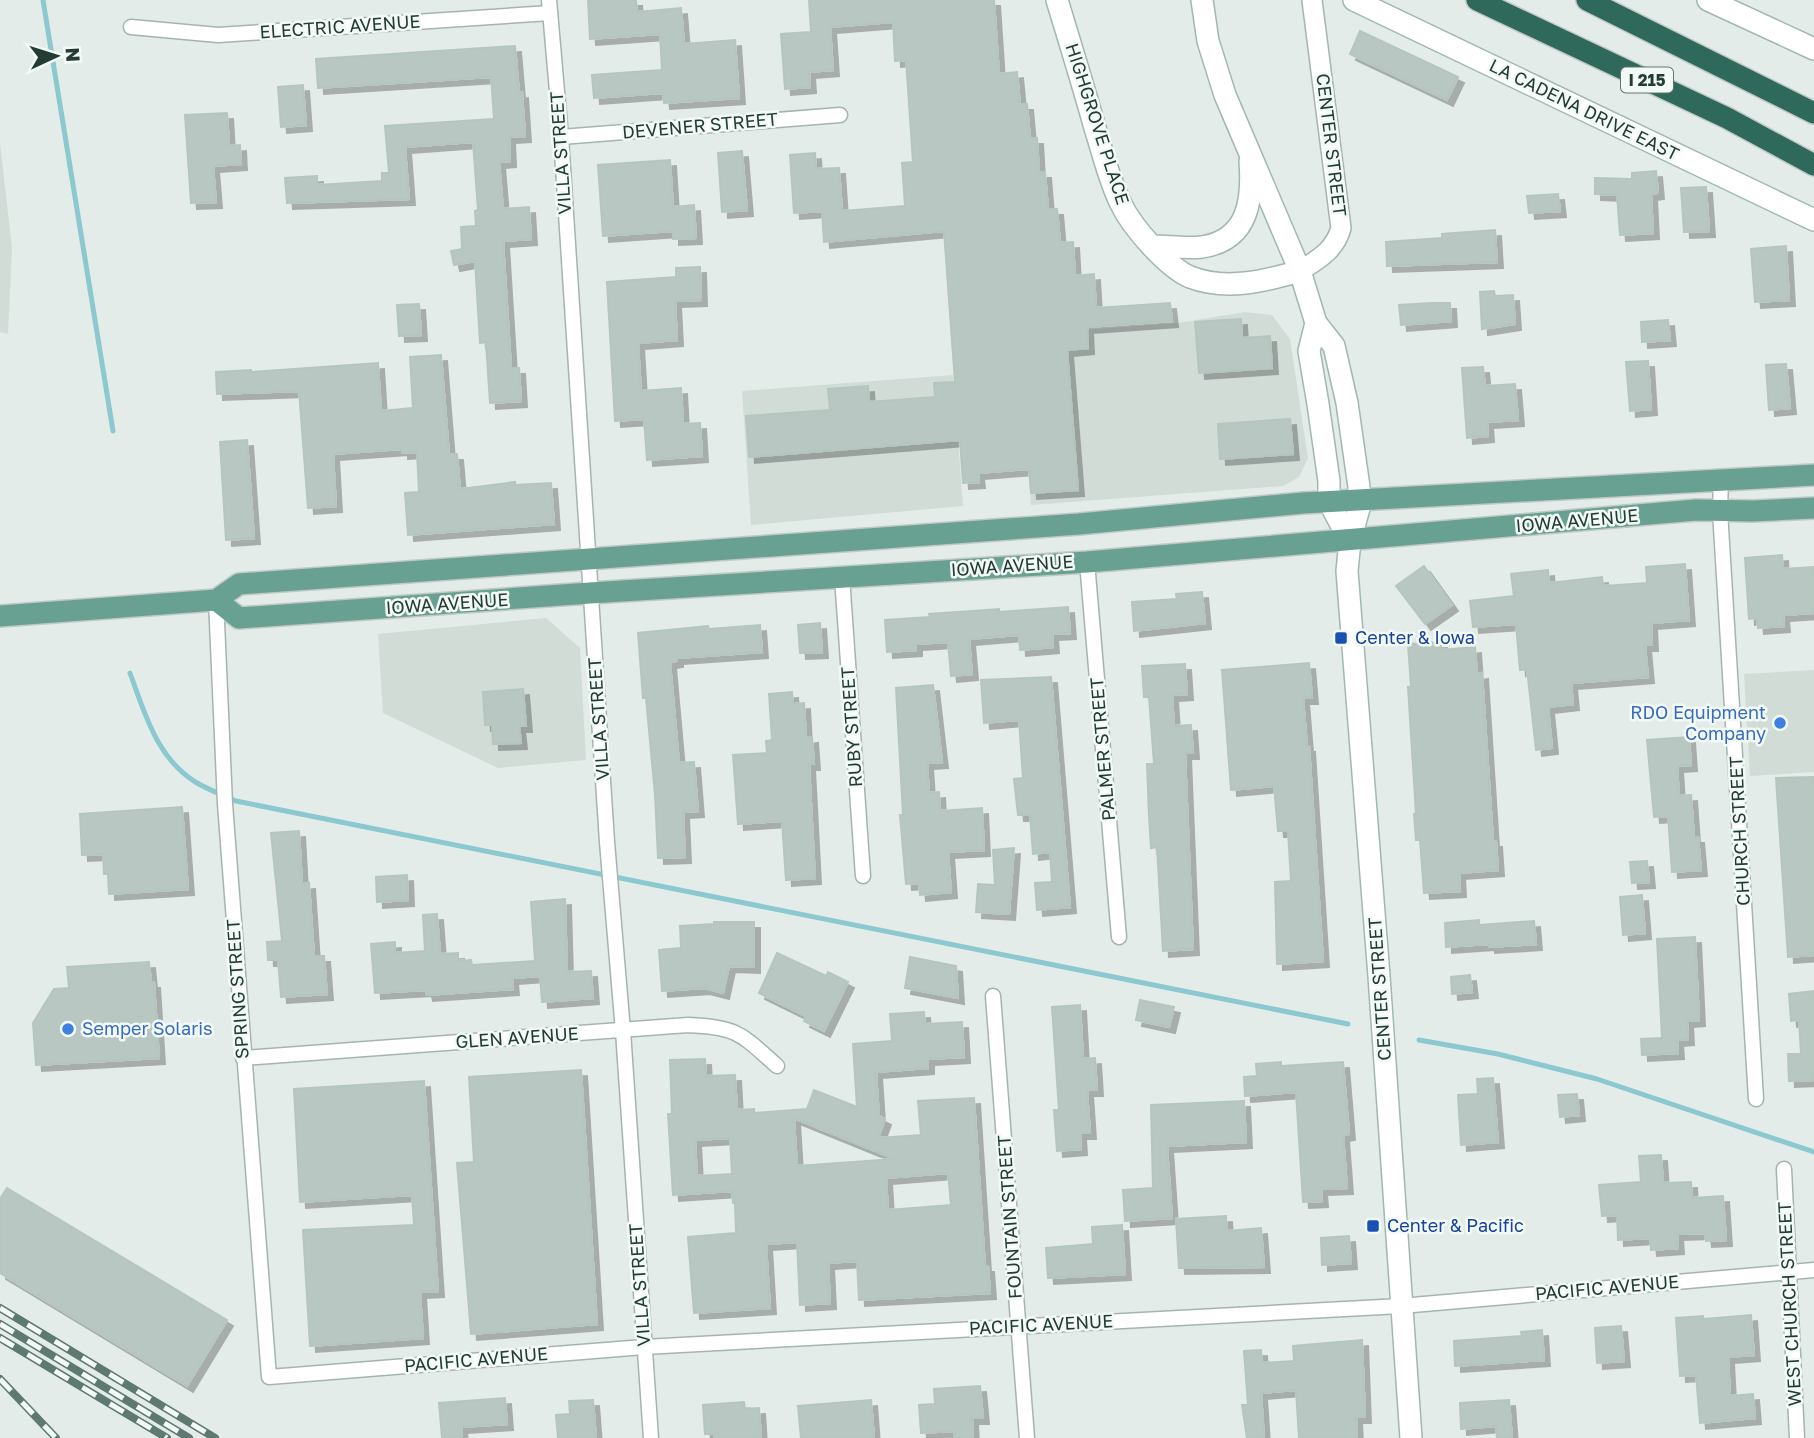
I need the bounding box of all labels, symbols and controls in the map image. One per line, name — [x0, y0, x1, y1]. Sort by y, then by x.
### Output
street label: ELECTRIC AVENUE — [259, 9, 421, 43]
north arrow — [21, 21, 91, 91]
street label: HIGHGROVE PLACE — [1061, 40, 1134, 207]
text: N — [61, 47, 85, 63]
street label: LA CADENA DRIVE EAST — [1486, 54, 1683, 165]
road number: I 215 — [1621, 68, 1673, 92]
street label: CENTER STREET — [1312, 72, 1352, 218]
street label: VILLA STREET — [545, 91, 575, 215]
street label: DEVENER STREET — [621, 107, 779, 143]
street label: IOWA AVENUE — [1515, 504, 1639, 536]
street label: IOWA AVENUE — [950, 550, 1074, 580]
street label: IOWA AVENUE — [385, 588, 509, 618]
place label: Center & Iowa — [1355, 626, 1475, 648]
marker: Center & Iowa — [1333, 630, 1349, 646]
street label: VILLA STREET — [583, 657, 613, 781]
street label: RUBY STREET — [836, 666, 866, 788]
street label: PALMER STREET — [1085, 676, 1119, 822]
place label: RDO Equipment Company — [1630, 701, 1766, 744]
marker: RDO Equipment Company — [1772, 715, 1788, 731]
street label: CHURCH STREET — [1724, 756, 1754, 906]
street label: CENTER STREET — [1363, 917, 1395, 1062]
street label: SPRING STREET — [221, 918, 253, 1060]
place label: Semper Solaris — [82, 1017, 213, 1039]
marker: Semper Solaris — [60, 1021, 76, 1037]
street label: GLEN AVENUE — [455, 1022, 579, 1052]
street label: FOUNTAIN STREET — [992, 1134, 1026, 1300]
street label: WEST CHURCH STREET — [1773, 1201, 1805, 1407]
place label: Center & Pacific — [1387, 1214, 1524, 1236]
marker: Center & Pacific — [1365, 1218, 1381, 1234]
street label: VILLA STREET — [624, 1223, 654, 1347]
street label: PACIFIC AVENUE — [1534, 1270, 1680, 1304]
street label: PACIFIC AVENUE — [968, 1309, 1114, 1339]
street label: PACIFIC AVENUE — [403, 1342, 549, 1376]

